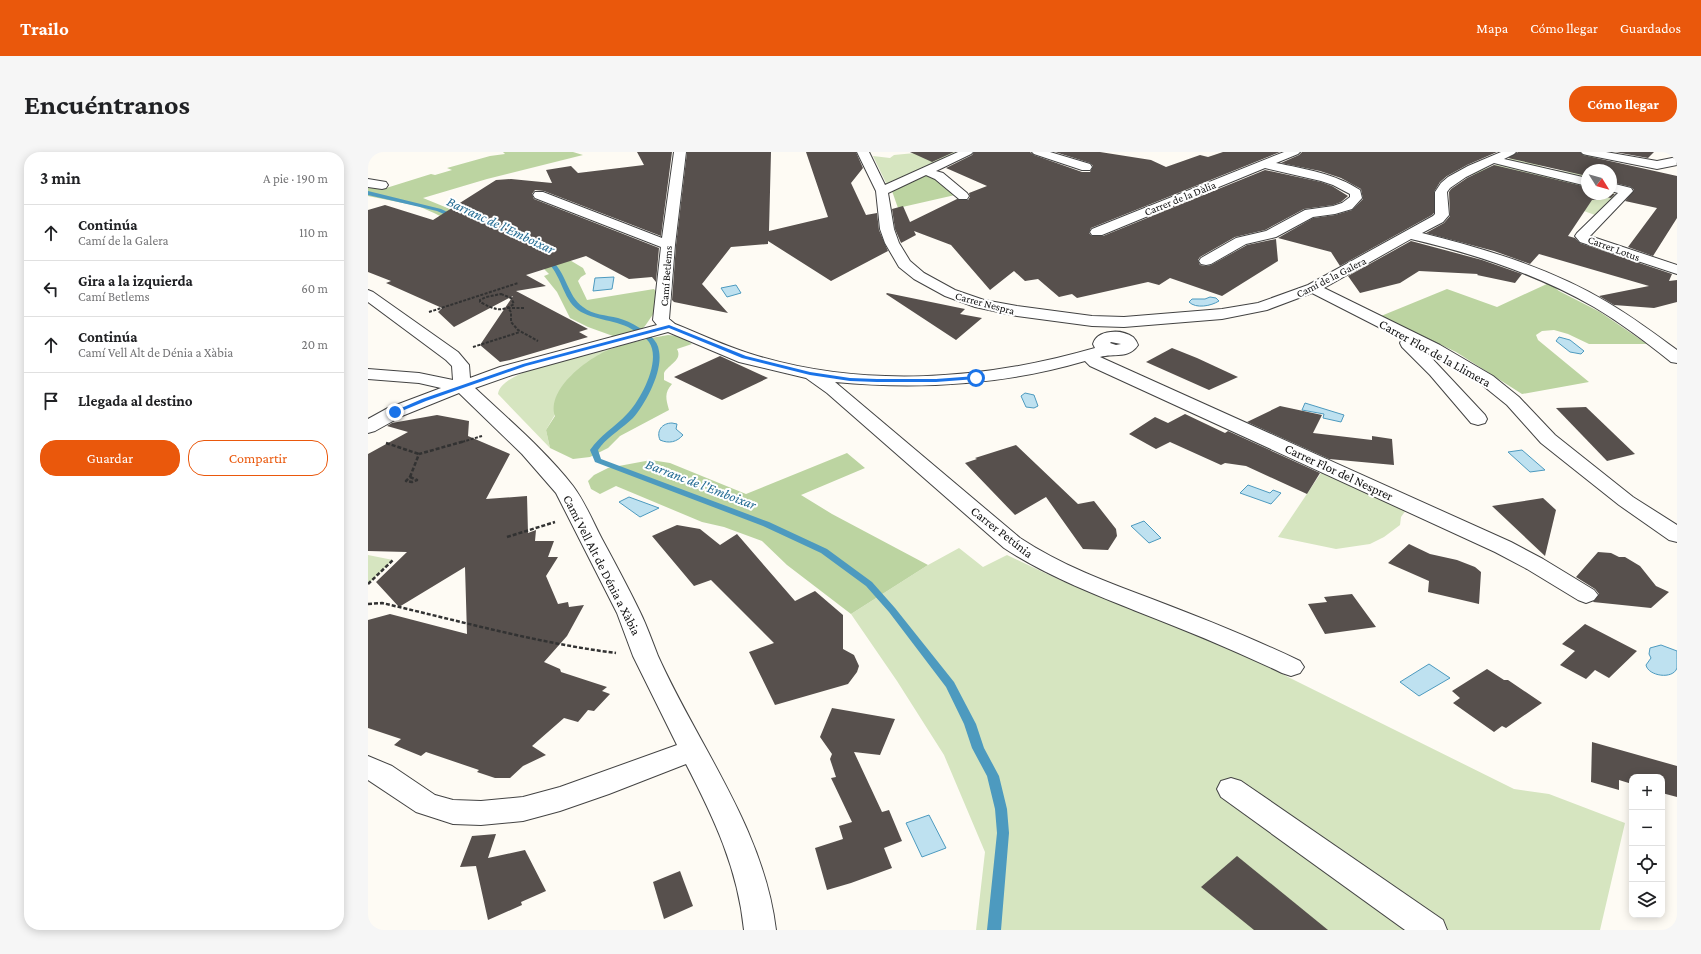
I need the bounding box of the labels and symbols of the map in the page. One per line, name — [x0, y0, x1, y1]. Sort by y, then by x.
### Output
north arrow — [1581, 164, 1617, 200]
street label: Carrer de la Dàlia — [1143, 178, 1217, 218]
water label: Barranc de l'Emboixar — [445, 193, 558, 257]
street label: Carrer Lotus — [1586, 233, 1642, 263]
street label: Camí Betlems — [658, 245, 674, 307]
street label: Camí de la Galera — [1294, 254, 1368, 300]
street label: Carrer Nespra — [954, 289, 1016, 318]
street label: Carrer Flor de la Llimera — [1377, 316, 1493, 390]
route start — [967, 369, 985, 387]
route end — [386, 403, 404, 421]
street label: Carrer Flor del Nesprer — [1282, 440, 1396, 504]
water label: Barranc de l'Emboixar — [643, 456, 760, 513]
street label: Camí Vell Alt de Dénia a Xàbia — [560, 492, 644, 638]
street label: Carrer Petúnia — [968, 503, 1036, 561]

